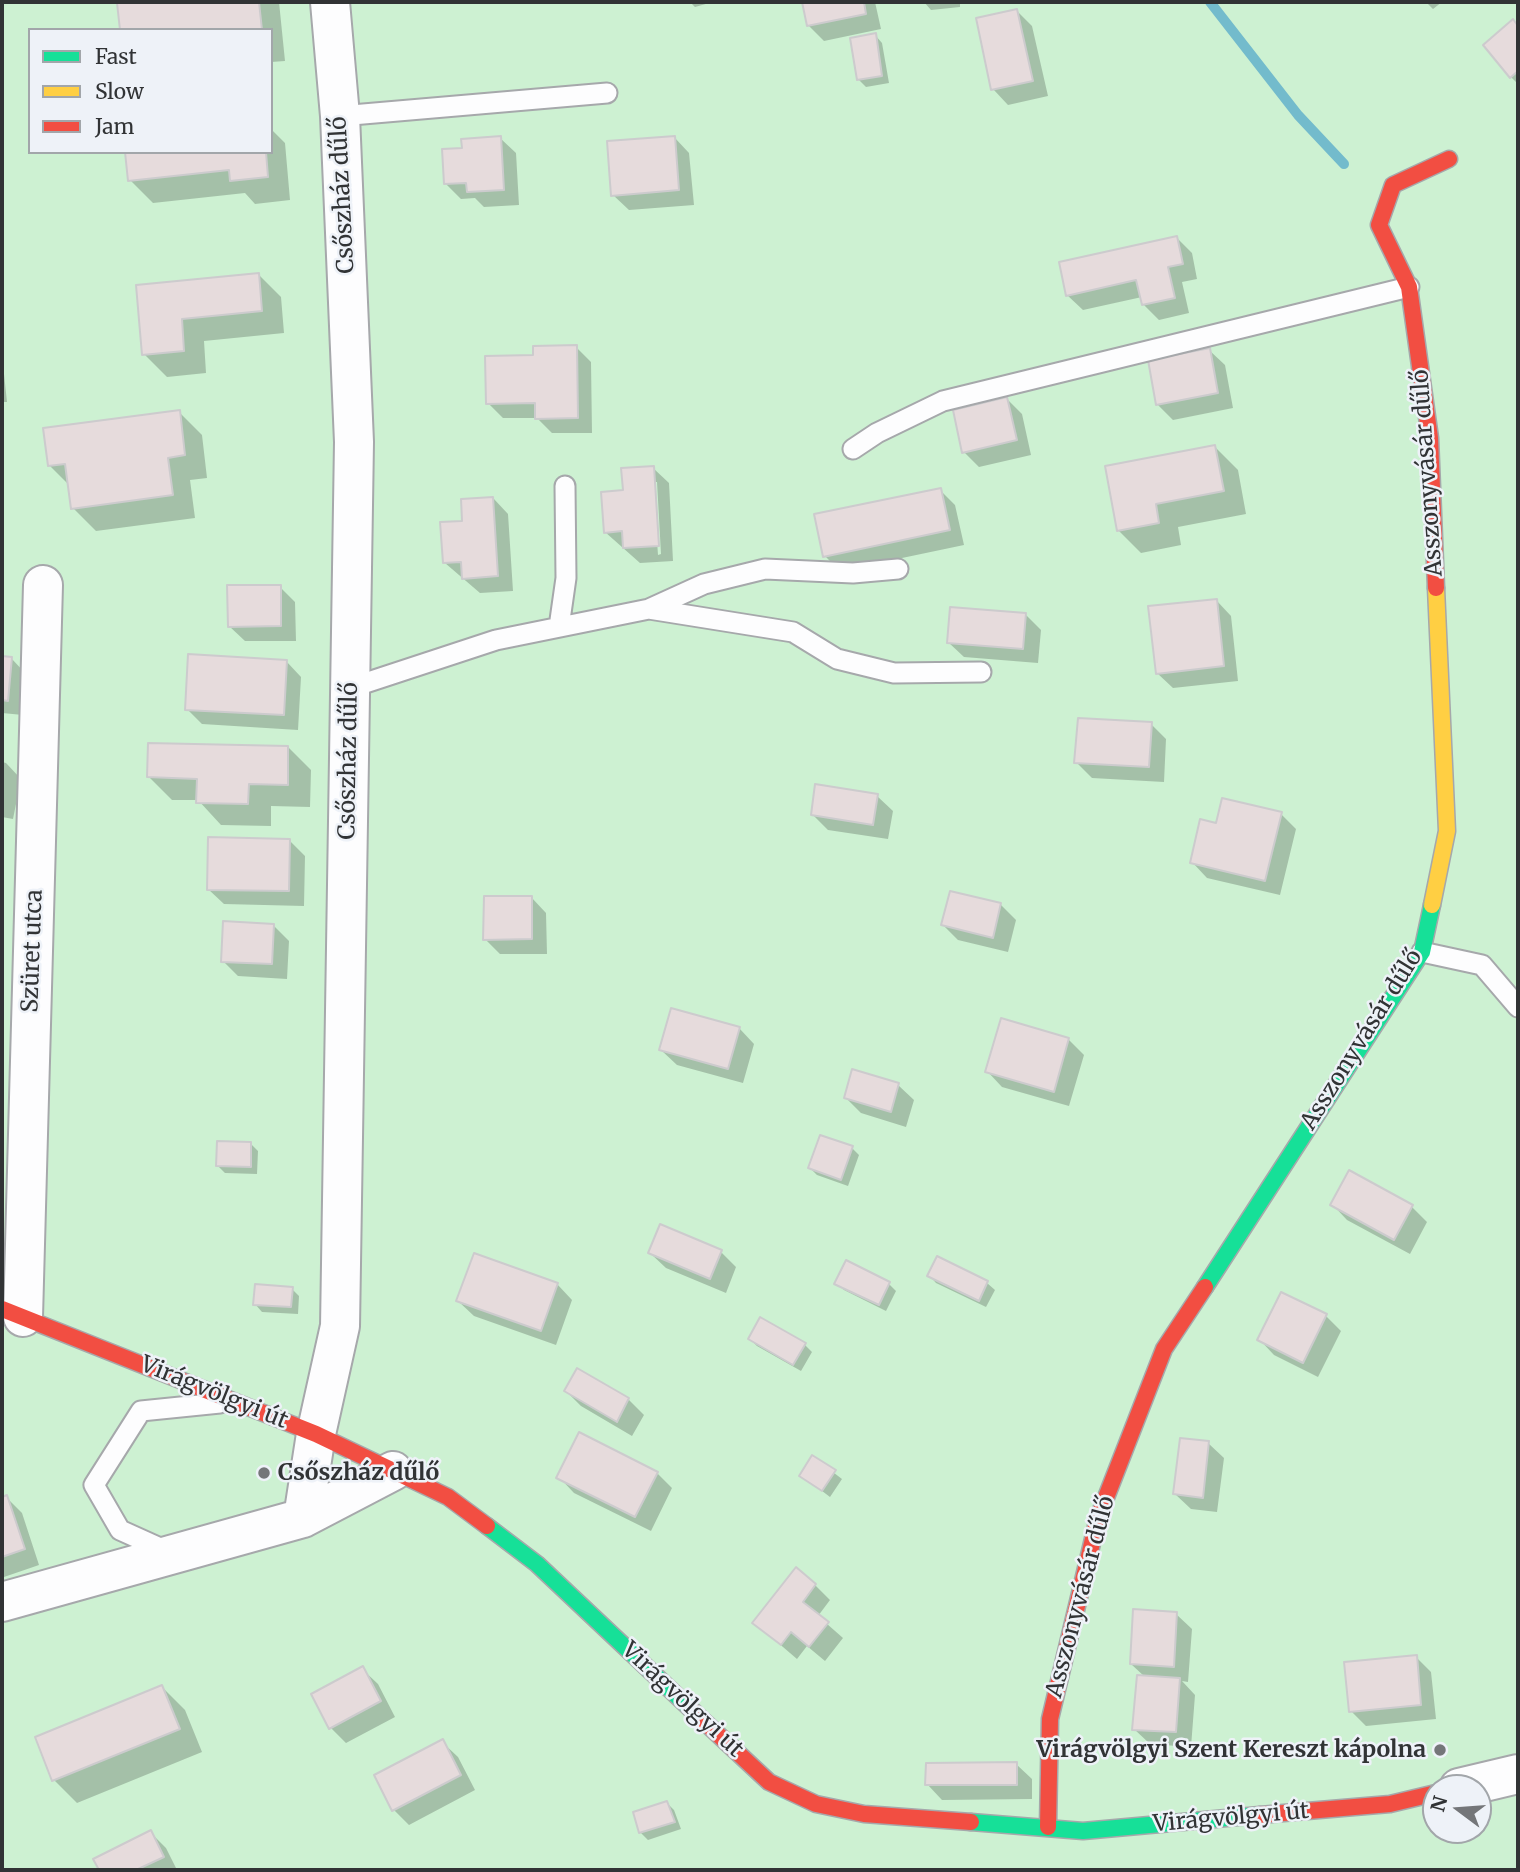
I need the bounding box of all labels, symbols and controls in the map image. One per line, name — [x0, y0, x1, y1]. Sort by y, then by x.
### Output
legend — [28, 28, 273, 154]
text: Fast — [95, 43, 137, 70]
text: Slow — [95, 78, 144, 105]
text: Jam — [95, 113, 134, 140]
street label: Csőszház dűlő — [325, 116, 361, 274]
street label: Asszonyvásár dűlő — [1407, 369, 1449, 577]
street label: Csőszház dűlő — [334, 682, 364, 840]
street label: Szüret utca — [17, 889, 49, 1013]
street label: Asszonyvásár dűlő — [1295, 945, 1429, 1135]
street label: Virágvölgyi út — [136, 1351, 292, 1435]
place label: Csőszház dűlő — [278, 1459, 439, 1487]
marker: Csőszház dűlő — [256, 1465, 272, 1481]
street label: Asszonyvásár dűlő — [1041, 1493, 1121, 1701]
street label: Virágvölgyi út — [615, 1637, 749, 1763]
place label: Virágvölgyi Szent Kereszt kápolna — [1037, 1736, 1426, 1764]
marker: Virágvölgyi Szent Kereszt kápolna — [1432, 1742, 1448, 1758]
north arrow — [1422, 1774, 1492, 1844]
text: N — [1425, 1793, 1452, 1814]
street label: Virágvölgyi út — [1152, 1797, 1310, 1839]

